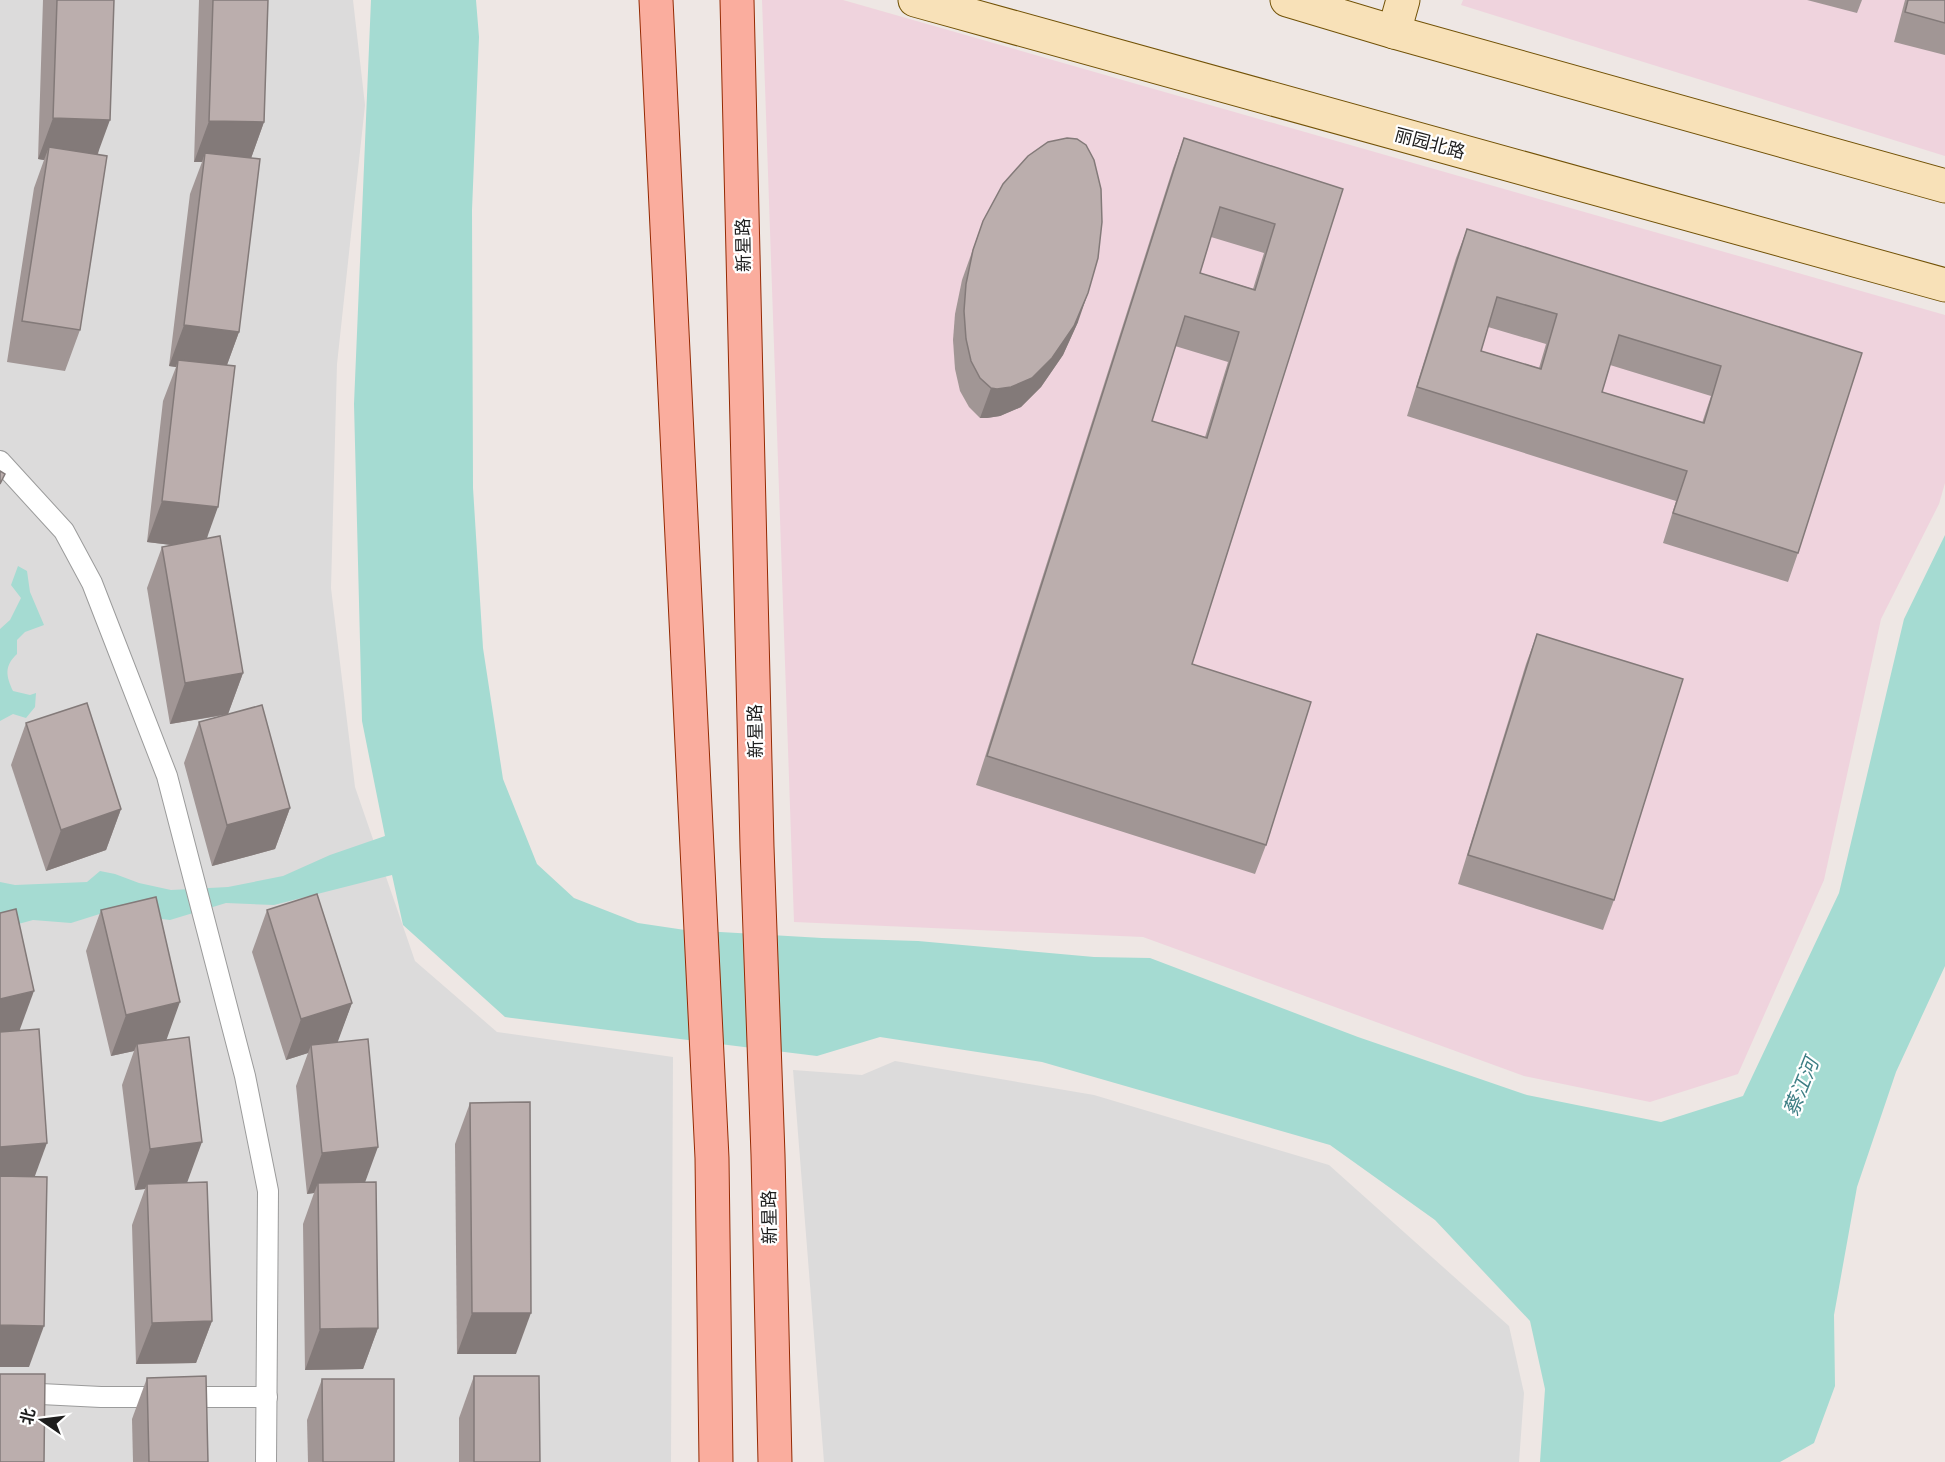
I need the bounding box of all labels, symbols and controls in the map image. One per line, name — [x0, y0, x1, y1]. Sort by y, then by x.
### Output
street label: 丽园北路 — [1393, 124, 1467, 162]
street label: 新星路 — [732, 218, 754, 272]
street label: 新星路 — [744, 704, 766, 758]
water label: 蔡江河 — [1779, 1051, 1825, 1119]
street label: 新星路 — [758, 1190, 780, 1244]
north arrow — [12, 1390, 72, 1450]
text: 北 — [17, 1406, 39, 1427]

